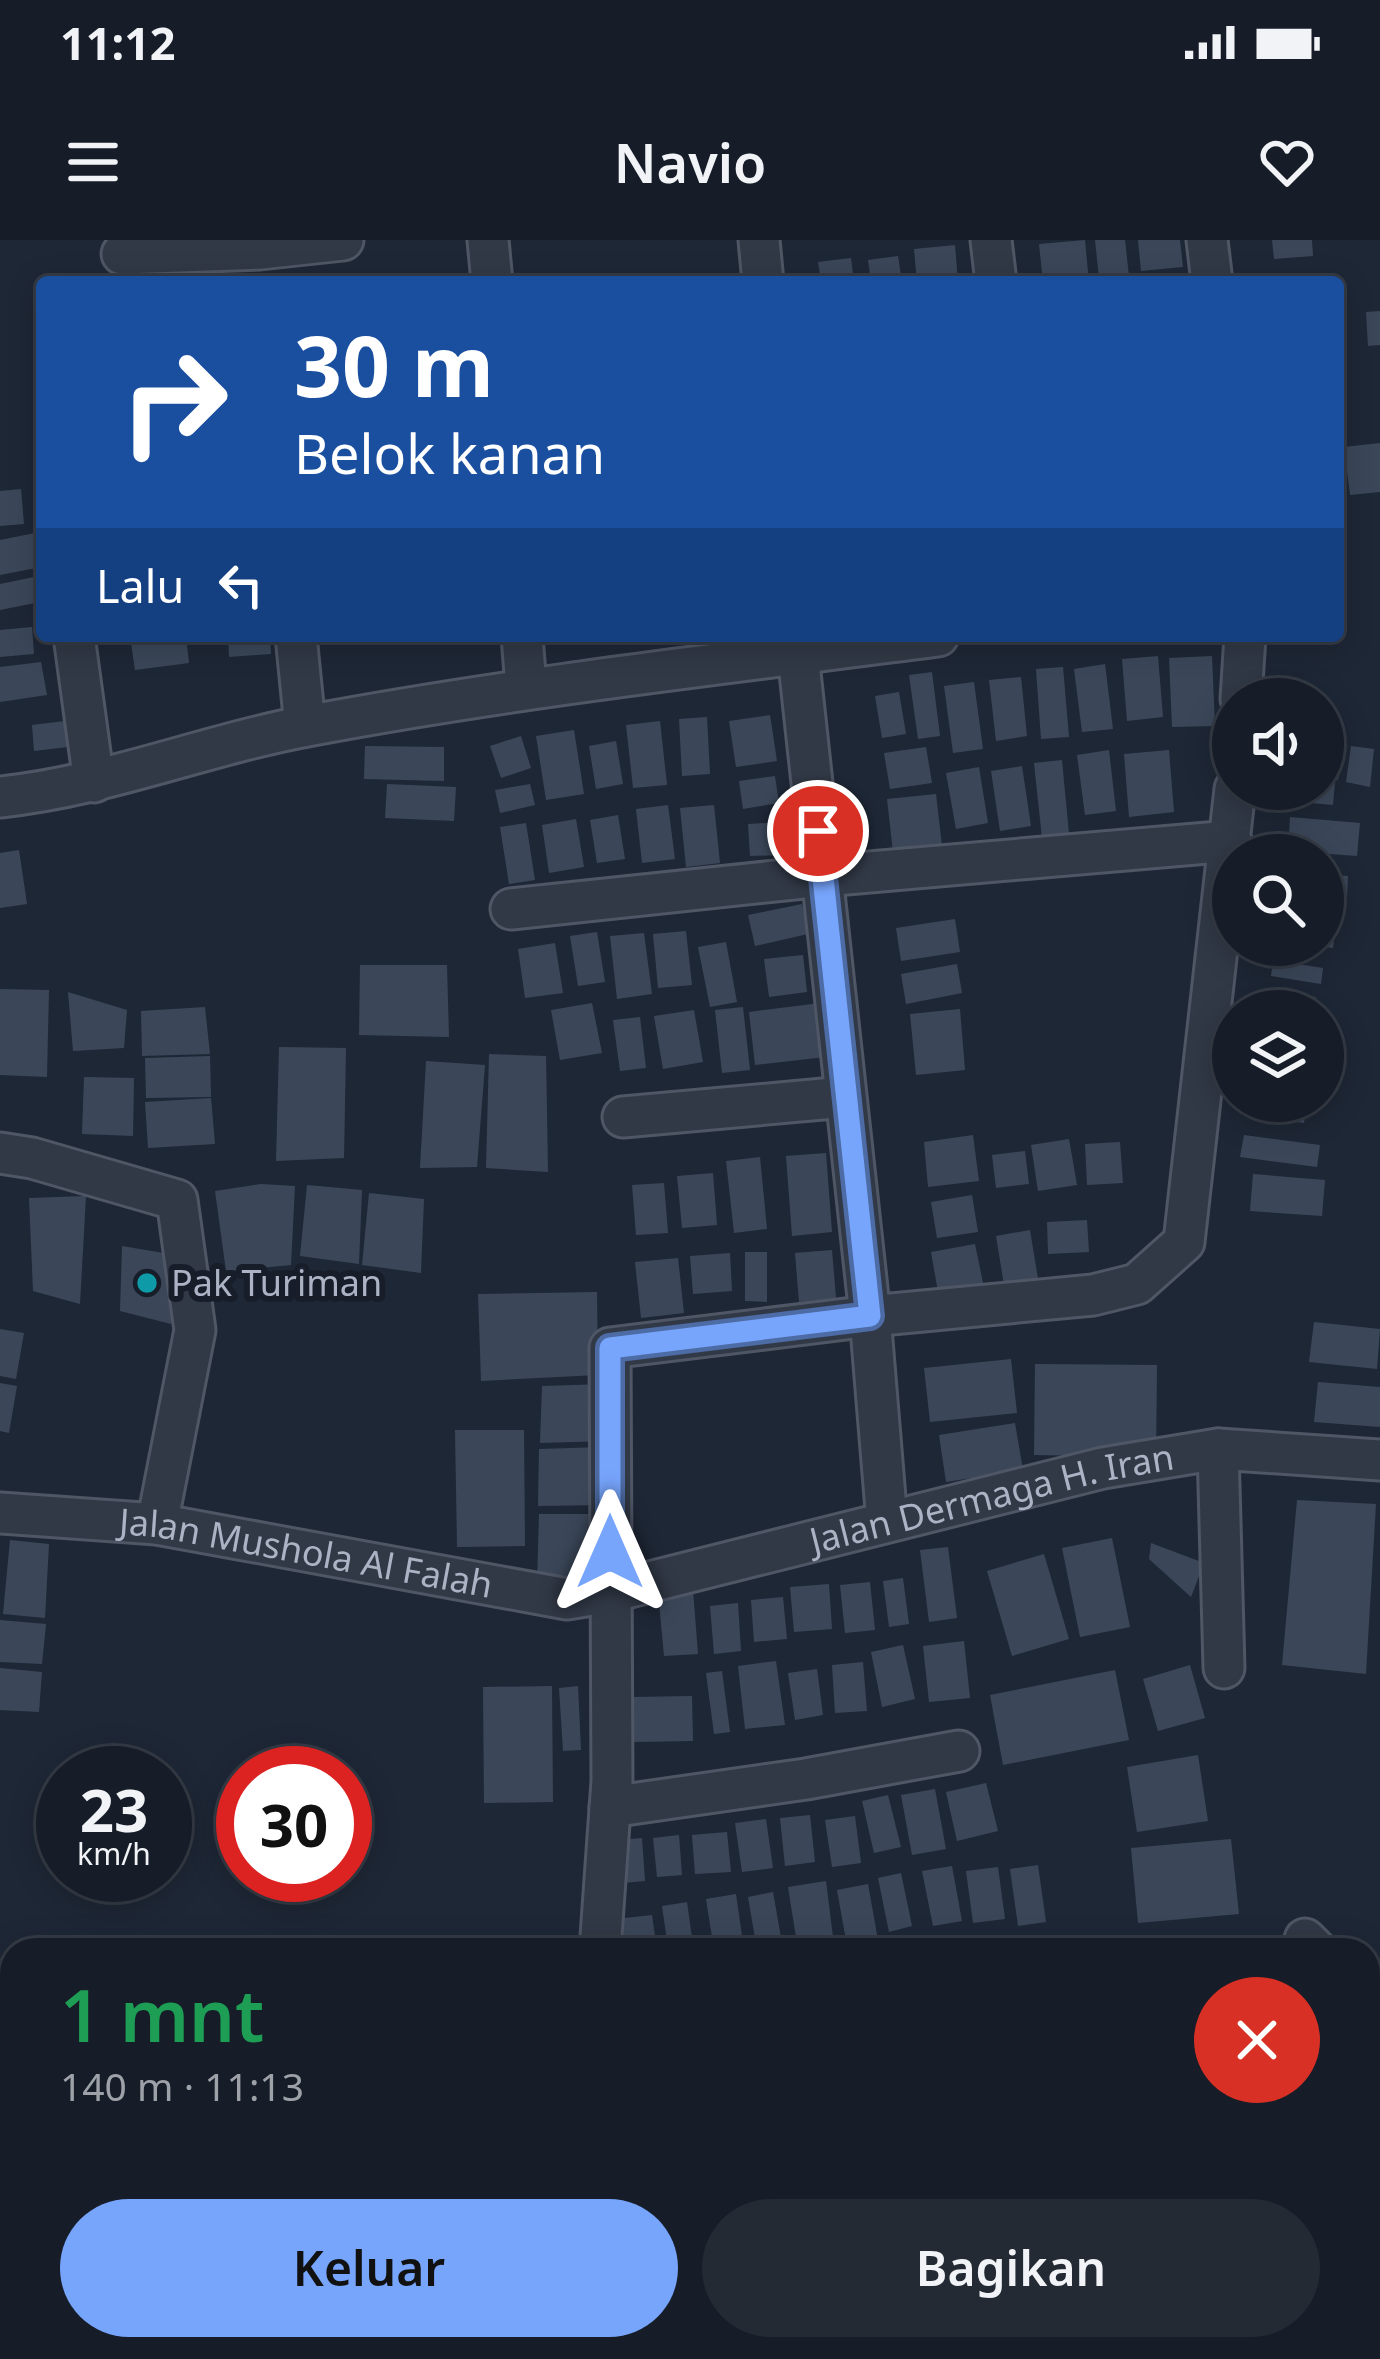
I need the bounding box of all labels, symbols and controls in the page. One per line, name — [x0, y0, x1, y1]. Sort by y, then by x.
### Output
text: 11:12 — [60, 12, 176, 73]
text: Navio — [614, 125, 766, 199]
icon: menu — [60, 129, 126, 195]
icon: heart — [1254, 129, 1320, 195]
text: 30 m — [294, 307, 494, 422]
icon: right — [96, 324, 252, 480]
text: Belok kanan — [294, 416, 605, 490]
icon: left — [208, 552, 274, 618]
text: Lalu — [96, 555, 184, 616]
map controls — [1212, 678, 1344, 1122]
button: sound — [1212, 678, 1344, 810]
pin — [767, 780, 869, 882]
icon: arrive — [785, 798, 851, 864]
button: search — [1212, 834, 1344, 966]
button: layers — [1212, 990, 1344, 1122]
place label: Pak Turiman — [171, 1258, 382, 1307]
marker: Pak Turiman — [134, 1270, 160, 1296]
street label: Jalan Dermaga H. Iran — [802, 1432, 1177, 1566]
position arrow — [547, 1489, 673, 1615]
street label: Jalan Mushola Al Falah — [115, 1496, 497, 1609]
speed limit sign: 30 — [216, 1746, 372, 1902]
text: 23 — [80, 1768, 148, 1850]
text: km/h — [77, 1833, 151, 1874]
text: 1 mnt — [60, 1965, 264, 2063]
button: close — [1194, 1977, 1320, 2103]
text: 140 m · 11:13 — [60, 2059, 304, 2112]
button: Keluar — [60, 2199, 678, 2337]
button: Bagikan — [702, 2199, 1320, 2337]

